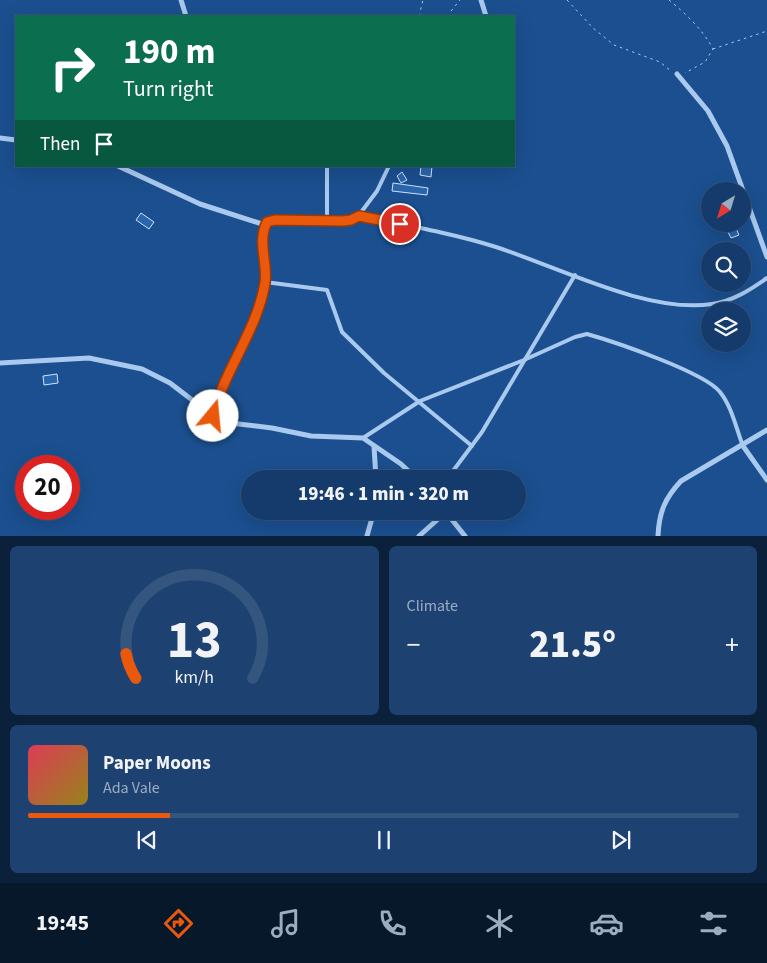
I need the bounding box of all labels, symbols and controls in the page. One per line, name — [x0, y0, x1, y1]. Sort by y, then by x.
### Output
text: 190 m — [123, 27, 215, 77]
icon: right — [40, 35, 105, 100]
text: Turn right — [123, 73, 213, 105]
icon: arrive — [90, 130, 118, 158]
text: Then — [40, 131, 80, 158]
north arrow — [701, 182, 751, 232]
map controls — [701, 182, 751, 352]
pin — [379, 203, 421, 245]
icon: arrive — [386, 210, 414, 238]
button: search — [701, 242, 751, 292]
button: layers — [701, 302, 751, 352]
position arrow — [186, 389, 238, 441]
speed limit sign: 20 — [15, 455, 80, 520]
text: 19:46 · 1 min · 320 m — [298, 481, 469, 508]
text: Climate — [407, 595, 458, 617]
text: 13 — [167, 604, 222, 678]
text: 21.5° — [529, 618, 616, 672]
text: − — [407, 625, 420, 665]
text: + — [725, 625, 739, 665]
text: km/h — [174, 665, 214, 690]
text: Paper Moons — [103, 750, 211, 777]
text: Ada Vale — [103, 777, 160, 799]
icon: previous — [133, 826, 161, 854]
icon: pause — [370, 826, 398, 854]
icon: next — [607, 826, 635, 854]
icon: directions — [161, 906, 196, 941]
icon: music — [268, 906, 303, 941]
icon: phone — [375, 906, 410, 941]
icon: climate — [482, 906, 517, 941]
icon: car — [589, 906, 624, 941]
icon: filters — [696, 906, 731, 941]
text: 19:45 — [36, 907, 89, 939]

